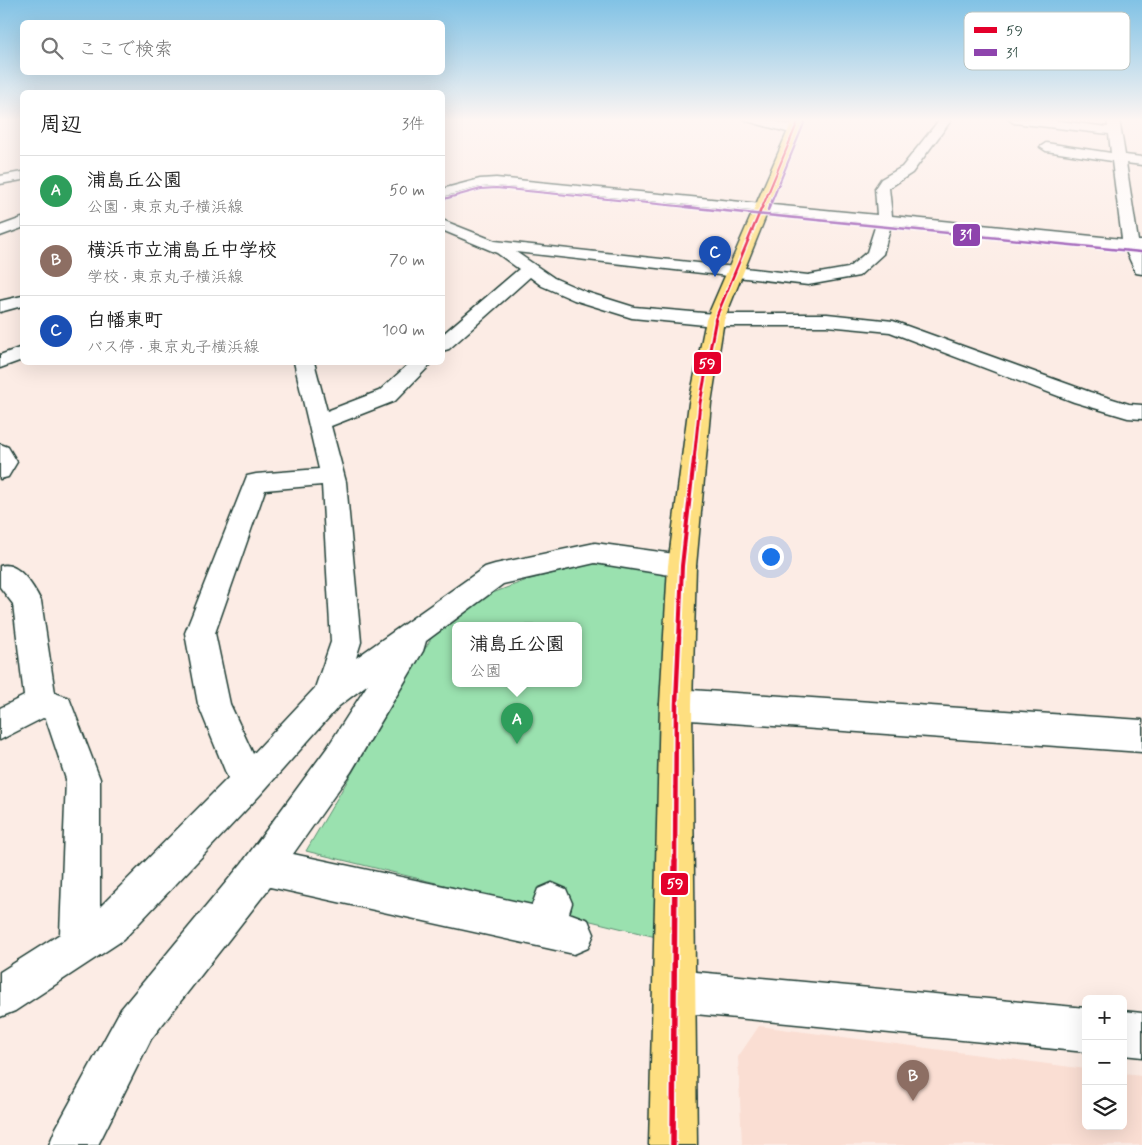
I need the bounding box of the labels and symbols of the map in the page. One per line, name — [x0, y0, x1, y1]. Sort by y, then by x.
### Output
legend — [964, 12, 1130, 70]
text: 59 — [1006, 22, 1023, 40]
text: 31 — [1006, 44, 1018, 62]
line badge: 31 — [952, 223, 981, 247]
text: 31 — [960, 226, 972, 244]
pin: C — [699, 236, 731, 277]
line badge: 59 — [693, 351, 722, 375]
text: 59 — [699, 355, 715, 373]
your location — [758, 544, 784, 570]
pin: A — [501, 703, 533, 744]
line badge: 59 — [660, 872, 689, 896]
text: 59 — [667, 875, 683, 893]
pin: B — [897, 1060, 929, 1101]

